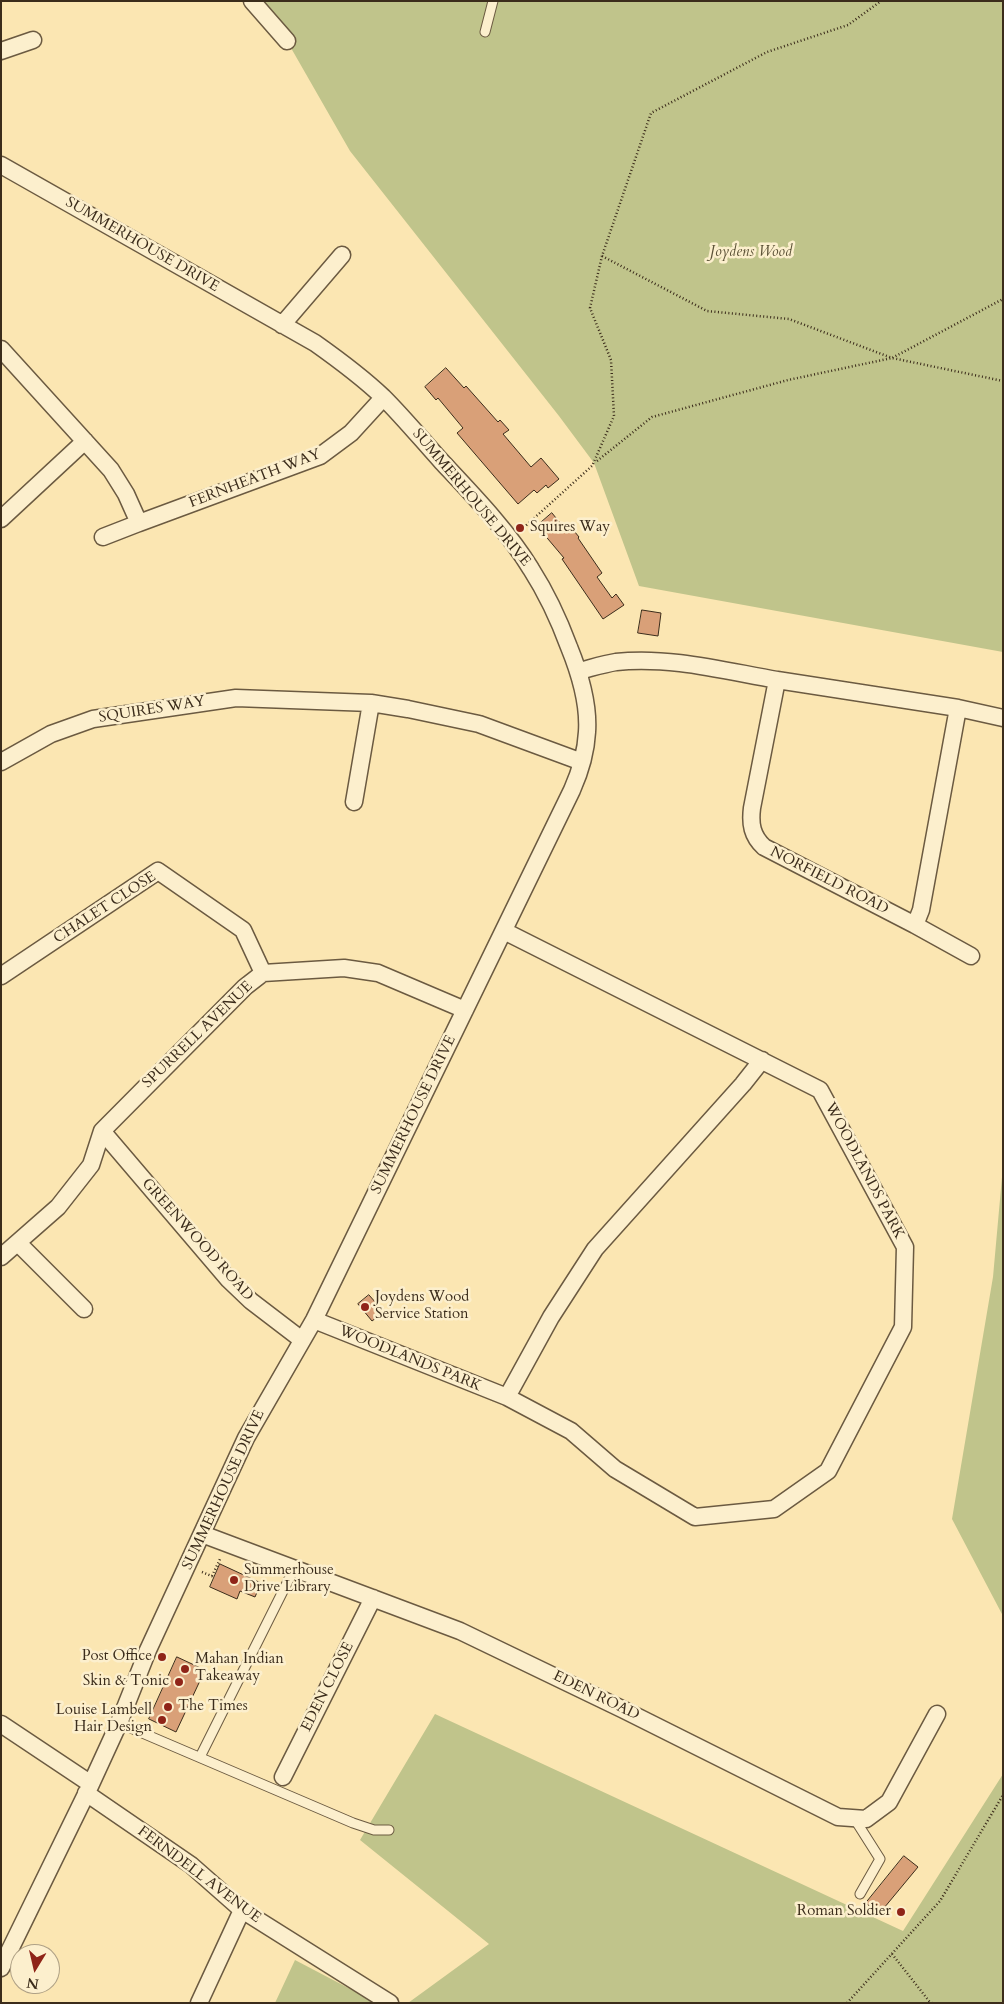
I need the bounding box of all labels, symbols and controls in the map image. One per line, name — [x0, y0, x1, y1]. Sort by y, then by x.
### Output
street label: SUMMERHOUSE DRIVE — [62, 194, 222, 296]
park label: Joydens Wood — [710, 244, 792, 262]
street label: SUMMERHOUSE DRIVE — [408, 425, 534, 571]
street label: FERNHEATH WAY — [187, 446, 323, 512]
place label: Squires Way — [530, 519, 610, 537]
marker: Squires Way — [514, 522, 526, 534]
street label: SQUIRES WAY — [98, 693, 206, 727]
street label: NORFIELD ROAD — [767, 843, 891, 919]
street label: CHALET CLOSE — [50, 868, 160, 948]
street label: SPURRELL AVENUE — [139, 978, 257, 1092]
street label: SUMMERHOUSE DRIVE — [368, 1033, 460, 1197]
street label: WOODLANDS PARK — [820, 1100, 908, 1242]
street label: GREENWOOD ROAD — [137, 1175, 257, 1305]
place label: Joydens Wood Service Station — [375, 1289, 469, 1324]
marker: Joydens Wood Service Station — [359, 1301, 371, 1313]
street label: WOODLANDS PARK — [336, 1322, 484, 1396]
street label: SUMMERHOUSE DRIVE — [179, 1407, 269, 1573]
place label: Summerhouse Drive Library — [244, 1562, 334, 1597]
marker: Summerhouse Drive Library — [228, 1574, 240, 1586]
street label: EDEN CLOSE — [298, 1639, 358, 1735]
place label: Post Office — [82, 1648, 152, 1666]
marker: Post Office — [156, 1651, 168, 1663]
place label: Mahan Indian Takeaway — [195, 1651, 284, 1686]
marker: Mahan Indian Takeaway — [179, 1663, 191, 1675]
street label: EDEN ROAD — [550, 1667, 642, 1725]
place label: Skin & Tonic — [83, 1673, 169, 1691]
marker: Skin & Tonic — [173, 1676, 185, 1688]
place label: The Times — [178, 1698, 248, 1716]
marker: The Times — [162, 1701, 174, 1713]
place label: Louise Lambell Hair Design — [56, 1702, 152, 1737]
marker: Louise Lambell Hair Design — [156, 1714, 168, 1726]
street label: FERNDELL AVENUE — [134, 1823, 264, 1927]
place label: Roman Soldier — [797, 1903, 891, 1921]
marker: Roman Soldier — [895, 1906, 907, 1918]
north arrow — [10, 1944, 60, 1994]
text: N — [25, 1973, 40, 1994]

